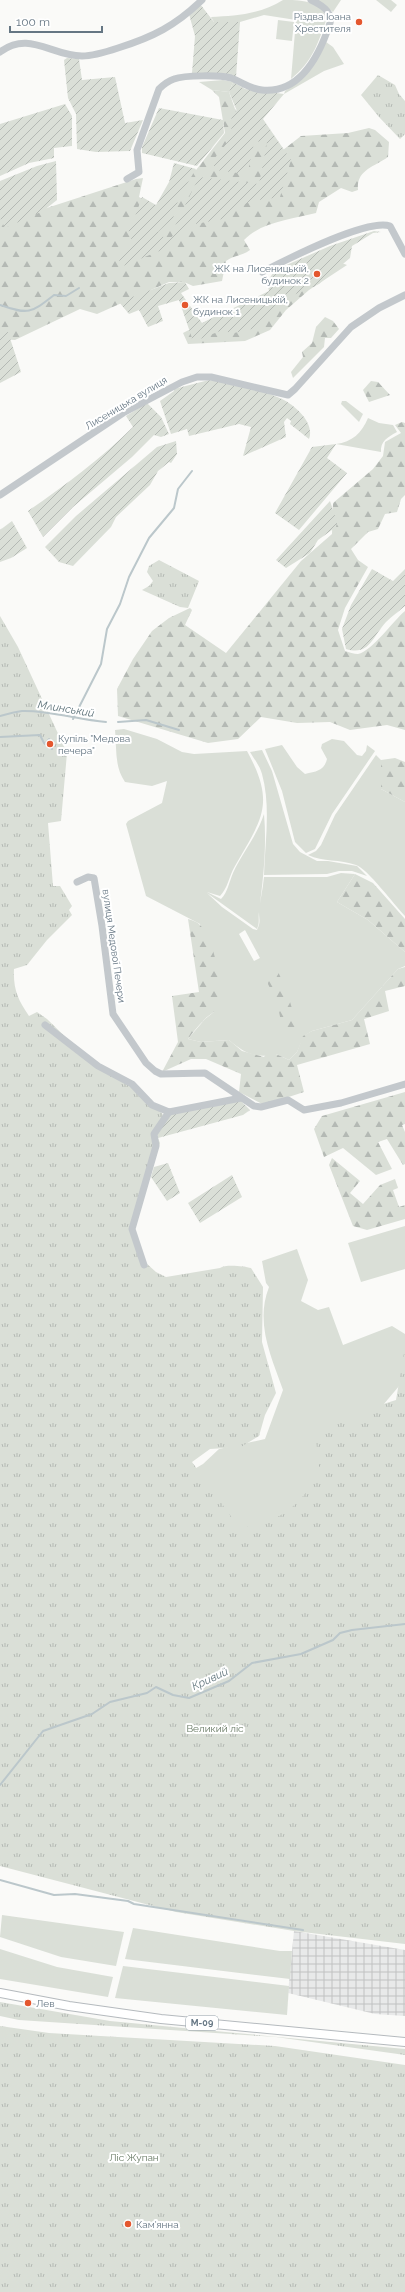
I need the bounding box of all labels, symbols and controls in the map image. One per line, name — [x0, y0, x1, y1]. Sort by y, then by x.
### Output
scale bar — [10, 8, 102, 34]
place label: Різдва Іоана Хрестителя — [294, 11, 351, 34]
text: 100 m — [16, 15, 50, 29]
marker: Різдва Іоана Хрестителя — [354, 17, 364, 27]
place label: ЖК на Лисеницькій, будинок 2 — [214, 263, 309, 286]
marker: ЖК на Лисеницькій, будинок 2 — [312, 269, 322, 279]
place label: ЖК на Лисеницькій, будинок 1 — [193, 294, 288, 317]
marker: ЖК на Лисеницькій, будинок 1 — [180, 300, 190, 310]
street label: Лисеницька вулиця — [83, 374, 169, 432]
water label: Млинський — [37, 698, 95, 720]
place label: Купіль "Медова печера" — [58, 733, 130, 756]
marker: Купіль "Медова печера" — [45, 739, 55, 749]
street label: вулиця Медової Печери — [101, 889, 127, 1003]
water label: Кривий — [190, 1665, 230, 1693]
park label: Великий ліс — [186, 1723, 244, 1734]
marker: Лев — [23, 1998, 33, 2008]
place label: Лев — [36, 1998, 55, 2009]
road number: М-09 — [186, 2016, 218, 2030]
park label: Ліс Жупан — [109, 2152, 159, 2163]
marker: Кам'янна — [123, 2219, 133, 2229]
place label: Кам'янна — [136, 2219, 179, 2230]

